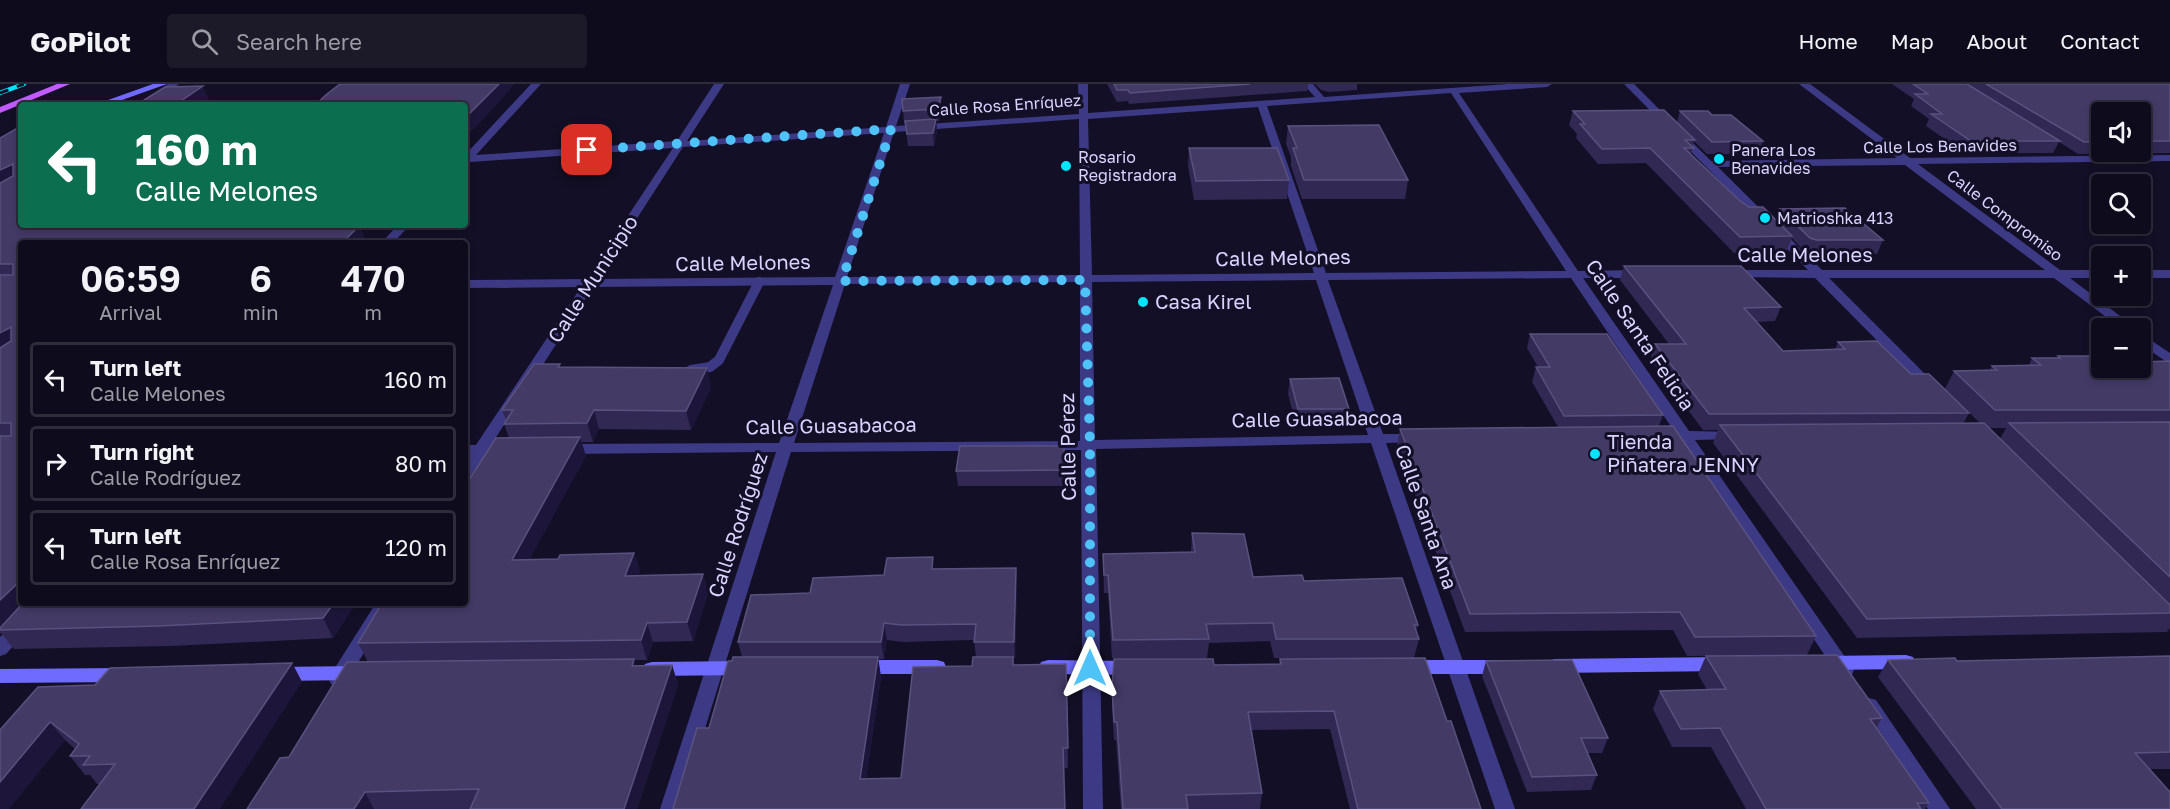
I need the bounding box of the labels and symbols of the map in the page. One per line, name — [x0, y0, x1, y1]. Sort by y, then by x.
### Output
street label: Calle Rosa Enríquez — [928, 90, 1082, 120]
pin — [561, 124, 612, 175]
street label: Calle Los Benavides — [1863, 135, 2017, 157]
place label: Panera Los Benavides — [1731, 140, 1816, 178]
place label: Rosario Registradora — [1078, 147, 1177, 185]
marker: Panera Los Benavides — [1712, 152, 1726, 166]
marker: Rosario Registradora — [1059, 159, 1073, 173]
street label: Calle Compromiso — [1943, 165, 2067, 265]
place label: Matrioshka 413 — [1777, 208, 1893, 228]
street label: Calle Municipio — [542, 210, 642, 347]
marker: Matrioshka 413 — [1758, 211, 1772, 225]
street label: Calle Melones — [1737, 242, 1873, 266]
street label: Calle Melones — [1215, 244, 1351, 270]
street label: Calle Melones — [675, 249, 811, 275]
street label: Calle Santa Felicia — [1581, 254, 1700, 415]
place label: Casa Kirel — [1155, 289, 1252, 313]
marker: Casa Kirel — [1136, 295, 1150, 309]
street label: Calle Pérez — [1054, 393, 1080, 501]
street label: Calle Guasabacoa — [1231, 405, 1403, 431]
street label: Calle Guasabacoa — [745, 412, 917, 438]
place label: Tienda Piñatera JENNY — [1607, 429, 1759, 476]
street label: Calle Santa Ana — [1391, 441, 1463, 592]
marker: Tienda Piñatera JENNY — [1588, 447, 1602, 461]
street label: Calle Rodríguez — [702, 449, 772, 600]
position arrow — [1058, 636, 1122, 700]

